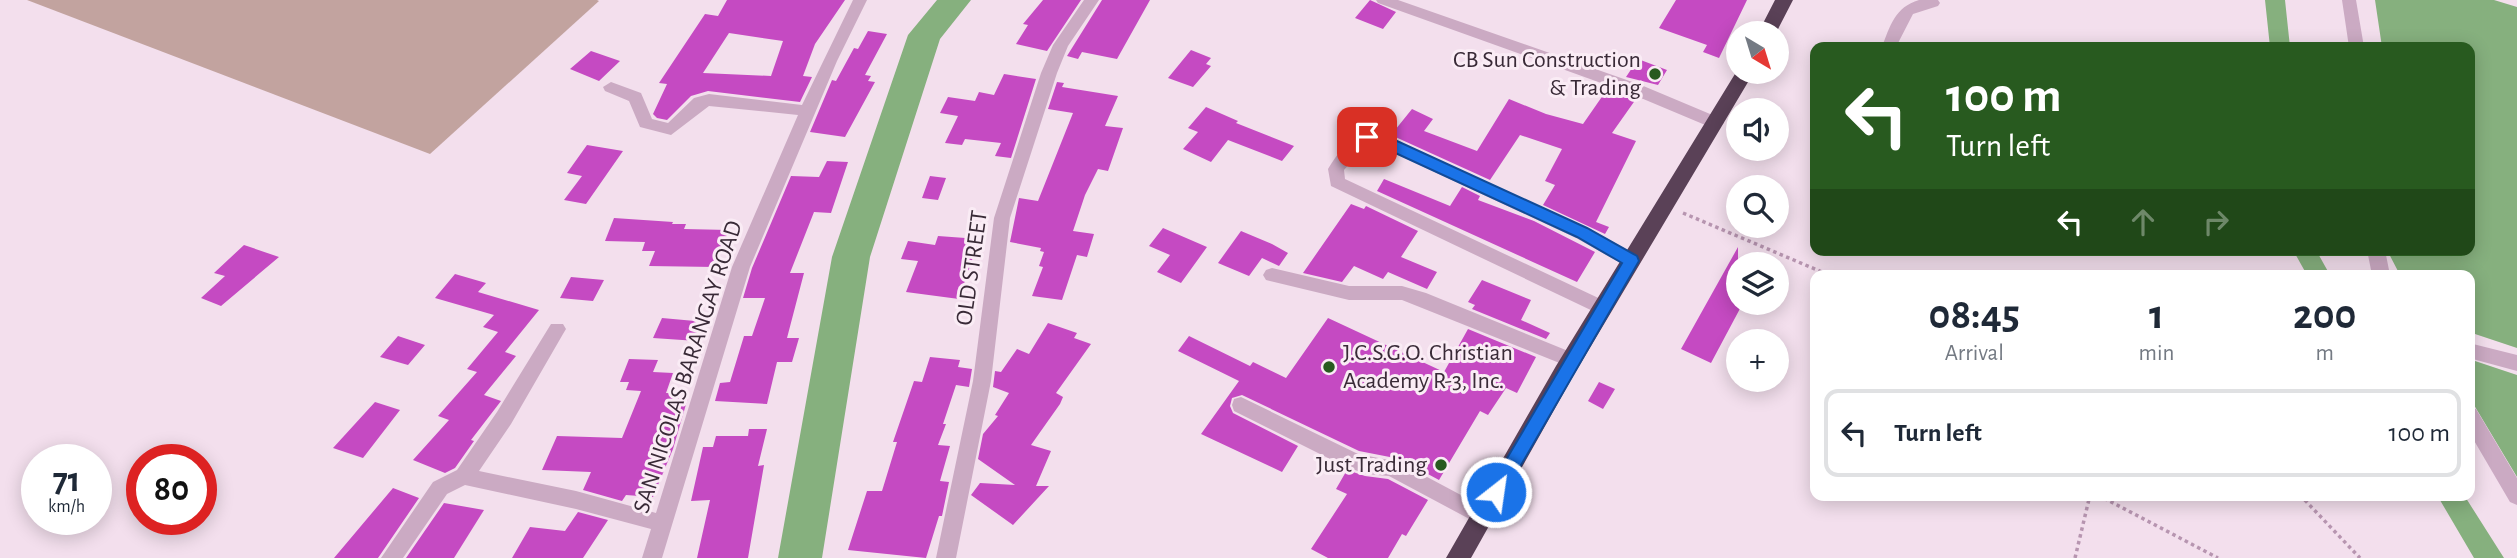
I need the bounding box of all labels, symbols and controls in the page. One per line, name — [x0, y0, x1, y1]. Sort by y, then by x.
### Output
north arrow — [1726, 21, 1788, 84]
map controls — [1726, 21, 1789, 392]
place label: CB Sun Construction & Trading — [1453, 48, 1641, 100]
marker: CB Sun Construction & Trading — [1647, 66, 1663, 82]
icon: left — [1831, 70, 1922, 161]
text: 100 m — [1946, 72, 2062, 121]
button: sound — [1726, 98, 1789, 161]
pin — [1337, 107, 1397, 167]
icon: arrive — [1348, 118, 1386, 156]
text: Turn left — [1946, 130, 2050, 162]
button: search — [1726, 175, 1789, 238]
icon: left — [2051, 203, 2089, 241]
icon: ahead — [2124, 203, 2162, 241]
icon: right — [2197, 203, 2235, 241]
street label: OLD STREET — [952, 209, 992, 327]
street label: SAN NICOLAS BARANGAY ROAD — [629, 218, 747, 516]
button: layers — [1726, 252, 1789, 315]
text: 08:45 — [1929, 294, 2020, 336]
text: 1 — [2149, 294, 2164, 336]
text: 200 — [2293, 294, 2356, 336]
button: + — [1726, 329, 1789, 392]
place label: J.C.S.G.O. Christian Academy R-3, Inc. — [1343, 341, 1513, 393]
text: Arrival — [1945, 342, 2004, 365]
text: min — [2139, 342, 2174, 365]
text: m — [2315, 342, 2334, 365]
marker: J.C.S.G.O. Christian Academy R-3, Inc. — [1321, 359, 1337, 375]
icon: left — [1835, 414, 1873, 452]
text: Turn left — [1894, 420, 1982, 446]
text: 100 m — [2389, 420, 2450, 446]
speed limit sign: 80 — [126, 444, 217, 535]
place label: Just Trading — [1316, 453, 1427, 477]
position arrow — [1459, 455, 1533, 529]
marker: Just Trading — [1433, 457, 1449, 473]
text: 71 — [53, 463, 80, 498]
text: km/h — [48, 498, 85, 516]

